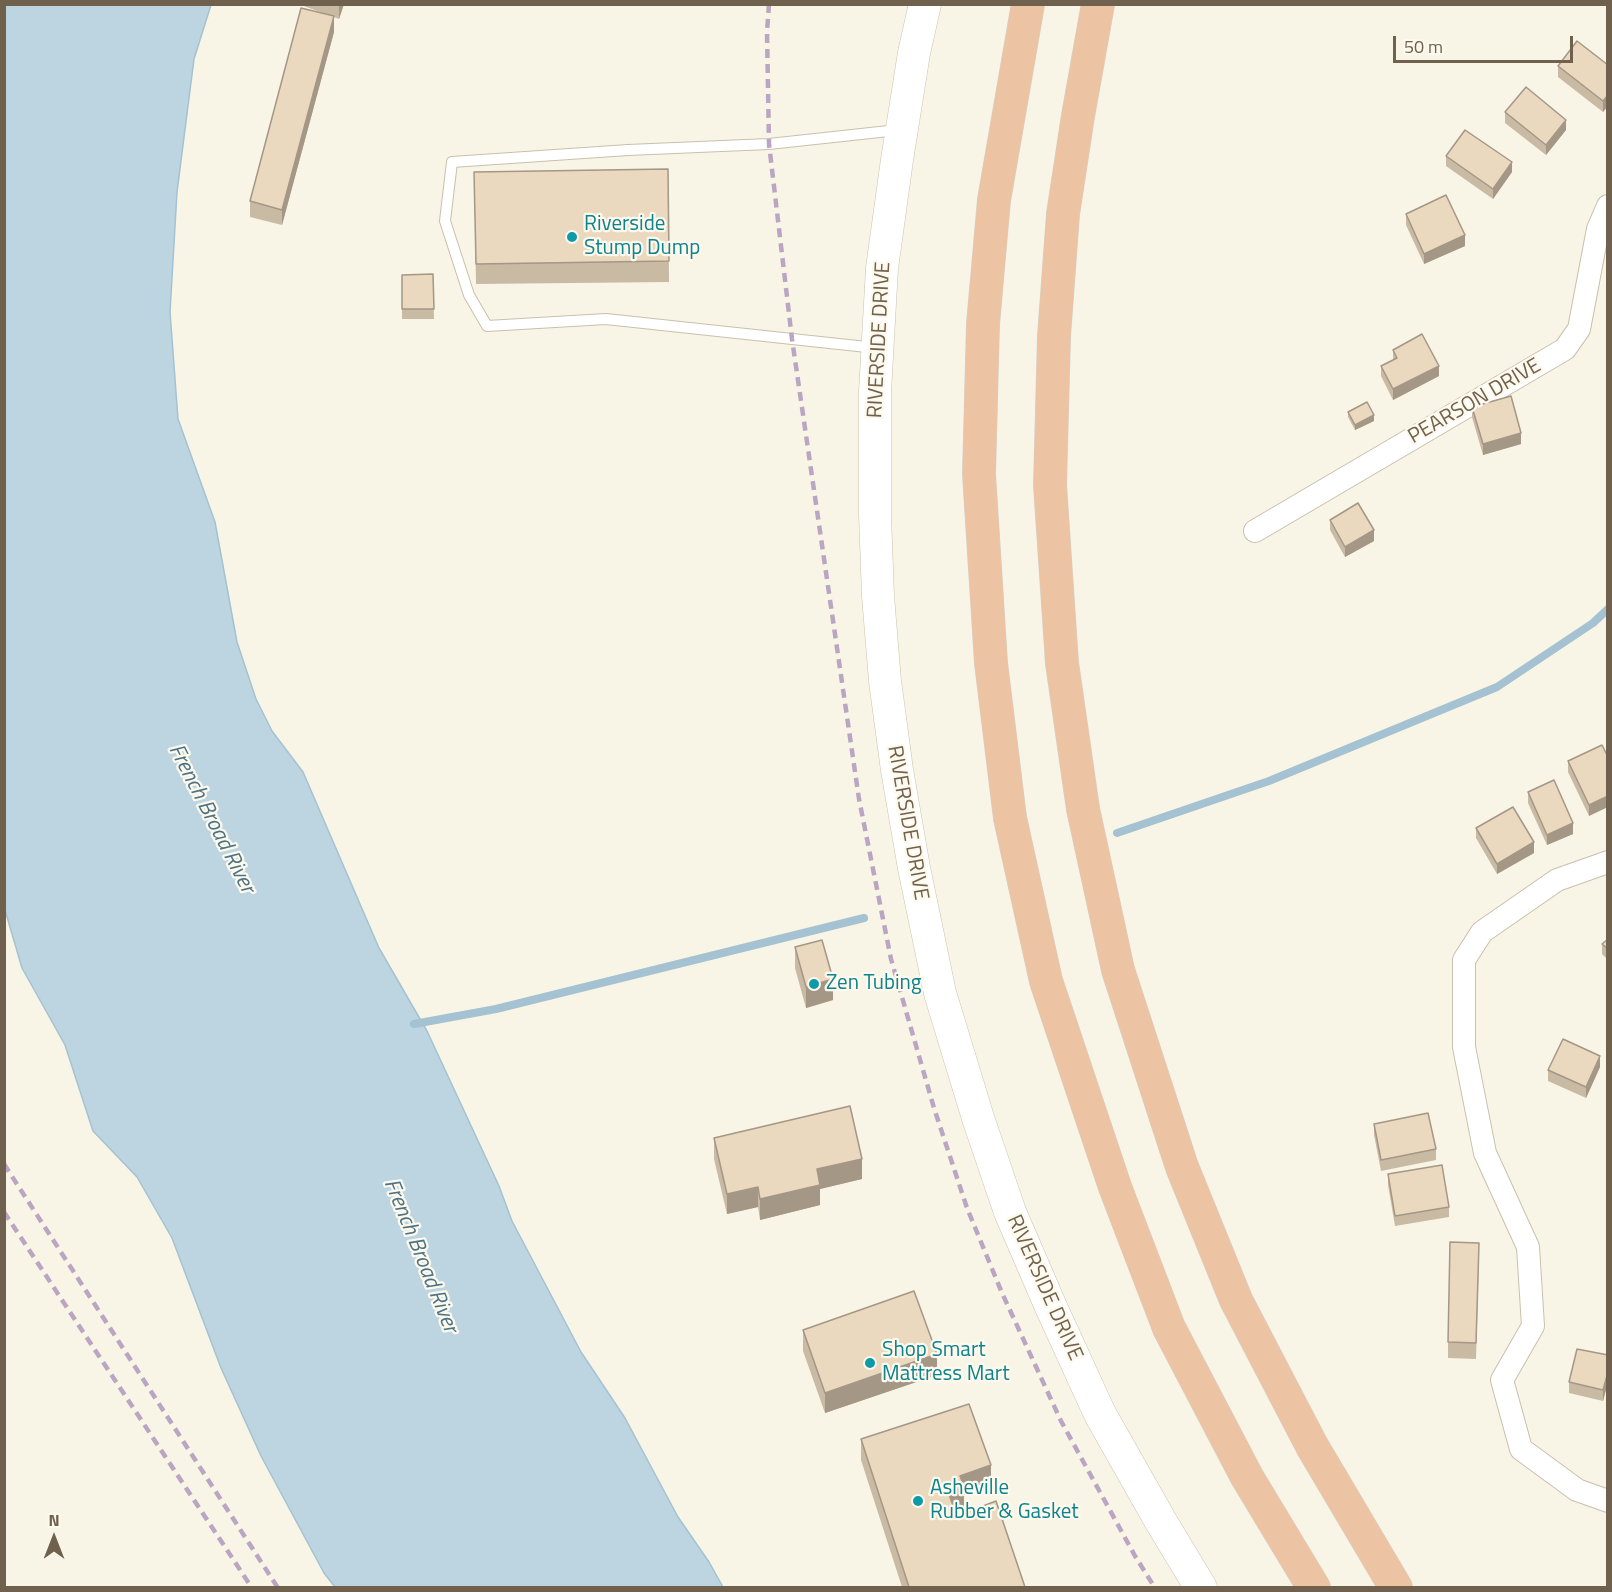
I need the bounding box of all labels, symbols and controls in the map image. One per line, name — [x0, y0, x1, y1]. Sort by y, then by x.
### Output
scale bar — [1396, 24, 1576, 62]
text: 50 m — [1404, 33, 1443, 60]
place label: Riverside Stump Dump — [584, 212, 700, 262]
marker: Riverside Stump Dump — [565, 230, 579, 244]
street label: RIVERSIDE DRIVE — [863, 261, 897, 419]
street label: PEARSON DRIVE — [1404, 354, 1546, 450]
water label: French Broad River — [162, 740, 260, 898]
street label: RIVERSIDE DRIVE — [881, 744, 933, 902]
place label: Zen Tubing — [826, 971, 922, 997]
marker: Zen Tubing — [807, 977, 821, 991]
water label: French Broad River — [377, 1175, 463, 1337]
street label: RIVERSIDE DRIVE — [1001, 1211, 1087, 1365]
place label: Shop Smart Mattress Mart — [882, 1338, 1010, 1388]
marker: Shop Smart Mattress Mart — [863, 1356, 877, 1370]
place label: Asheville Rubber & Gasket — [930, 1476, 1079, 1526]
marker: Asheville Rubber & Gasket — [911, 1494, 925, 1508]
north arrow — [24, 1508, 84, 1568]
text: N — [48, 1508, 60, 1532]

